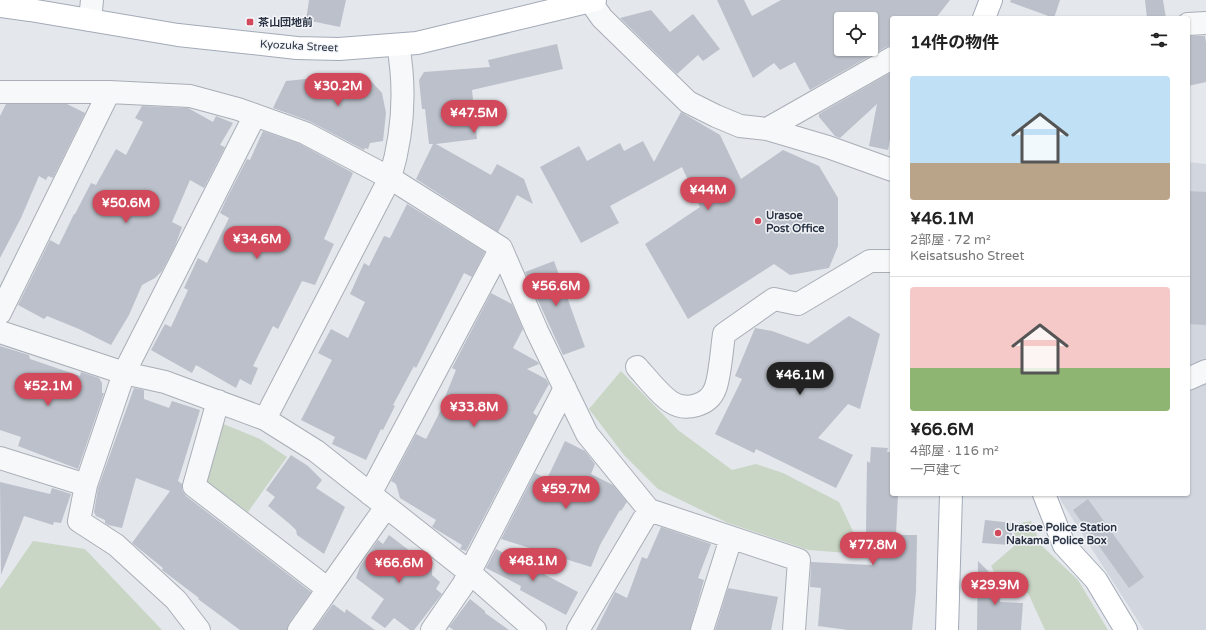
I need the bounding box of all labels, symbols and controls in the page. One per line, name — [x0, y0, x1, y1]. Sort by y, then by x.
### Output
map controls — [834, 12, 878, 56]
button: locate — [834, 12, 878, 56]
place label: 茶山団地前 — [258, 16, 313, 29]
marker: 茶山団地前 — [245, 17, 255, 27]
icon: filters — [1148, 29, 1170, 51]
text: 14件の物件 — [910, 32, 999, 53]
street label: Kyozuka Street — [259, 37, 339, 55]
pin: ¥30.2M — [305, 73, 371, 107]
text: ¥30.2M — [314, 78, 362, 94]
pin: ¥47.5M — [441, 100, 507, 134]
icon: home — [1004, 102, 1076, 174]
text: ¥47.5M — [450, 105, 498, 121]
pin: ¥44M — [684, 177, 732, 211]
text: ¥44M — [689, 182, 727, 198]
pin: ¥50.6M — [93, 190, 159, 224]
text: ¥50.6M — [102, 195, 150, 211]
text: ¥46.1M — [910, 208, 974, 229]
place label: Urasoe Post Office — [766, 209, 825, 235]
marker: Urasoe Post Office — [753, 216, 763, 226]
pin: ¥34.6M — [224, 226, 290, 260]
text: ¥34.6M — [233, 231, 281, 247]
text: 2部屋 · 72 m² — [910, 232, 991, 248]
text: Keisatsusho Street — [910, 248, 1024, 264]
pin: ¥56.6M — [523, 273, 589, 307]
text: ¥56.6M — [532, 278, 580, 294]
icon: home — [1004, 313, 1076, 385]
pin: ¥46.1M — [767, 362, 833, 396]
text: ¥46.1M — [776, 367, 824, 383]
pin: ¥52.1M — [15, 373, 81, 407]
text: ¥52.1M — [24, 378, 72, 394]
pin: ¥33.8M — [441, 394, 507, 428]
text: ¥33.8M — [450, 399, 498, 415]
text: ¥66.6M — [910, 419, 974, 440]
text: 4部屋 · 116 m² — [910, 443, 999, 459]
text: 一戸建て — [910, 462, 962, 478]
pin: ¥59.7M — [533, 476, 599, 510]
text: ¥59.7M — [542, 481, 590, 497]
place label: Urasoe Police Station Nakama Police Box — [1006, 521, 1117, 547]
marker: Urasoe Police Station Nakama Police Box — [993, 528, 1003, 538]
pin: ¥77.8M — [840, 532, 906, 566]
text: ¥77.8M — [849, 537, 897, 553]
pin: ¥48.1M — [500, 548, 566, 582]
pin: ¥66.6M — [366, 550, 432, 584]
text: ¥48.1M — [509, 553, 557, 569]
text: ¥66.6M — [375, 555, 423, 571]
pin: ¥29.9M — [962, 572, 1028, 606]
text: ¥29.9M — [971, 577, 1019, 593]

